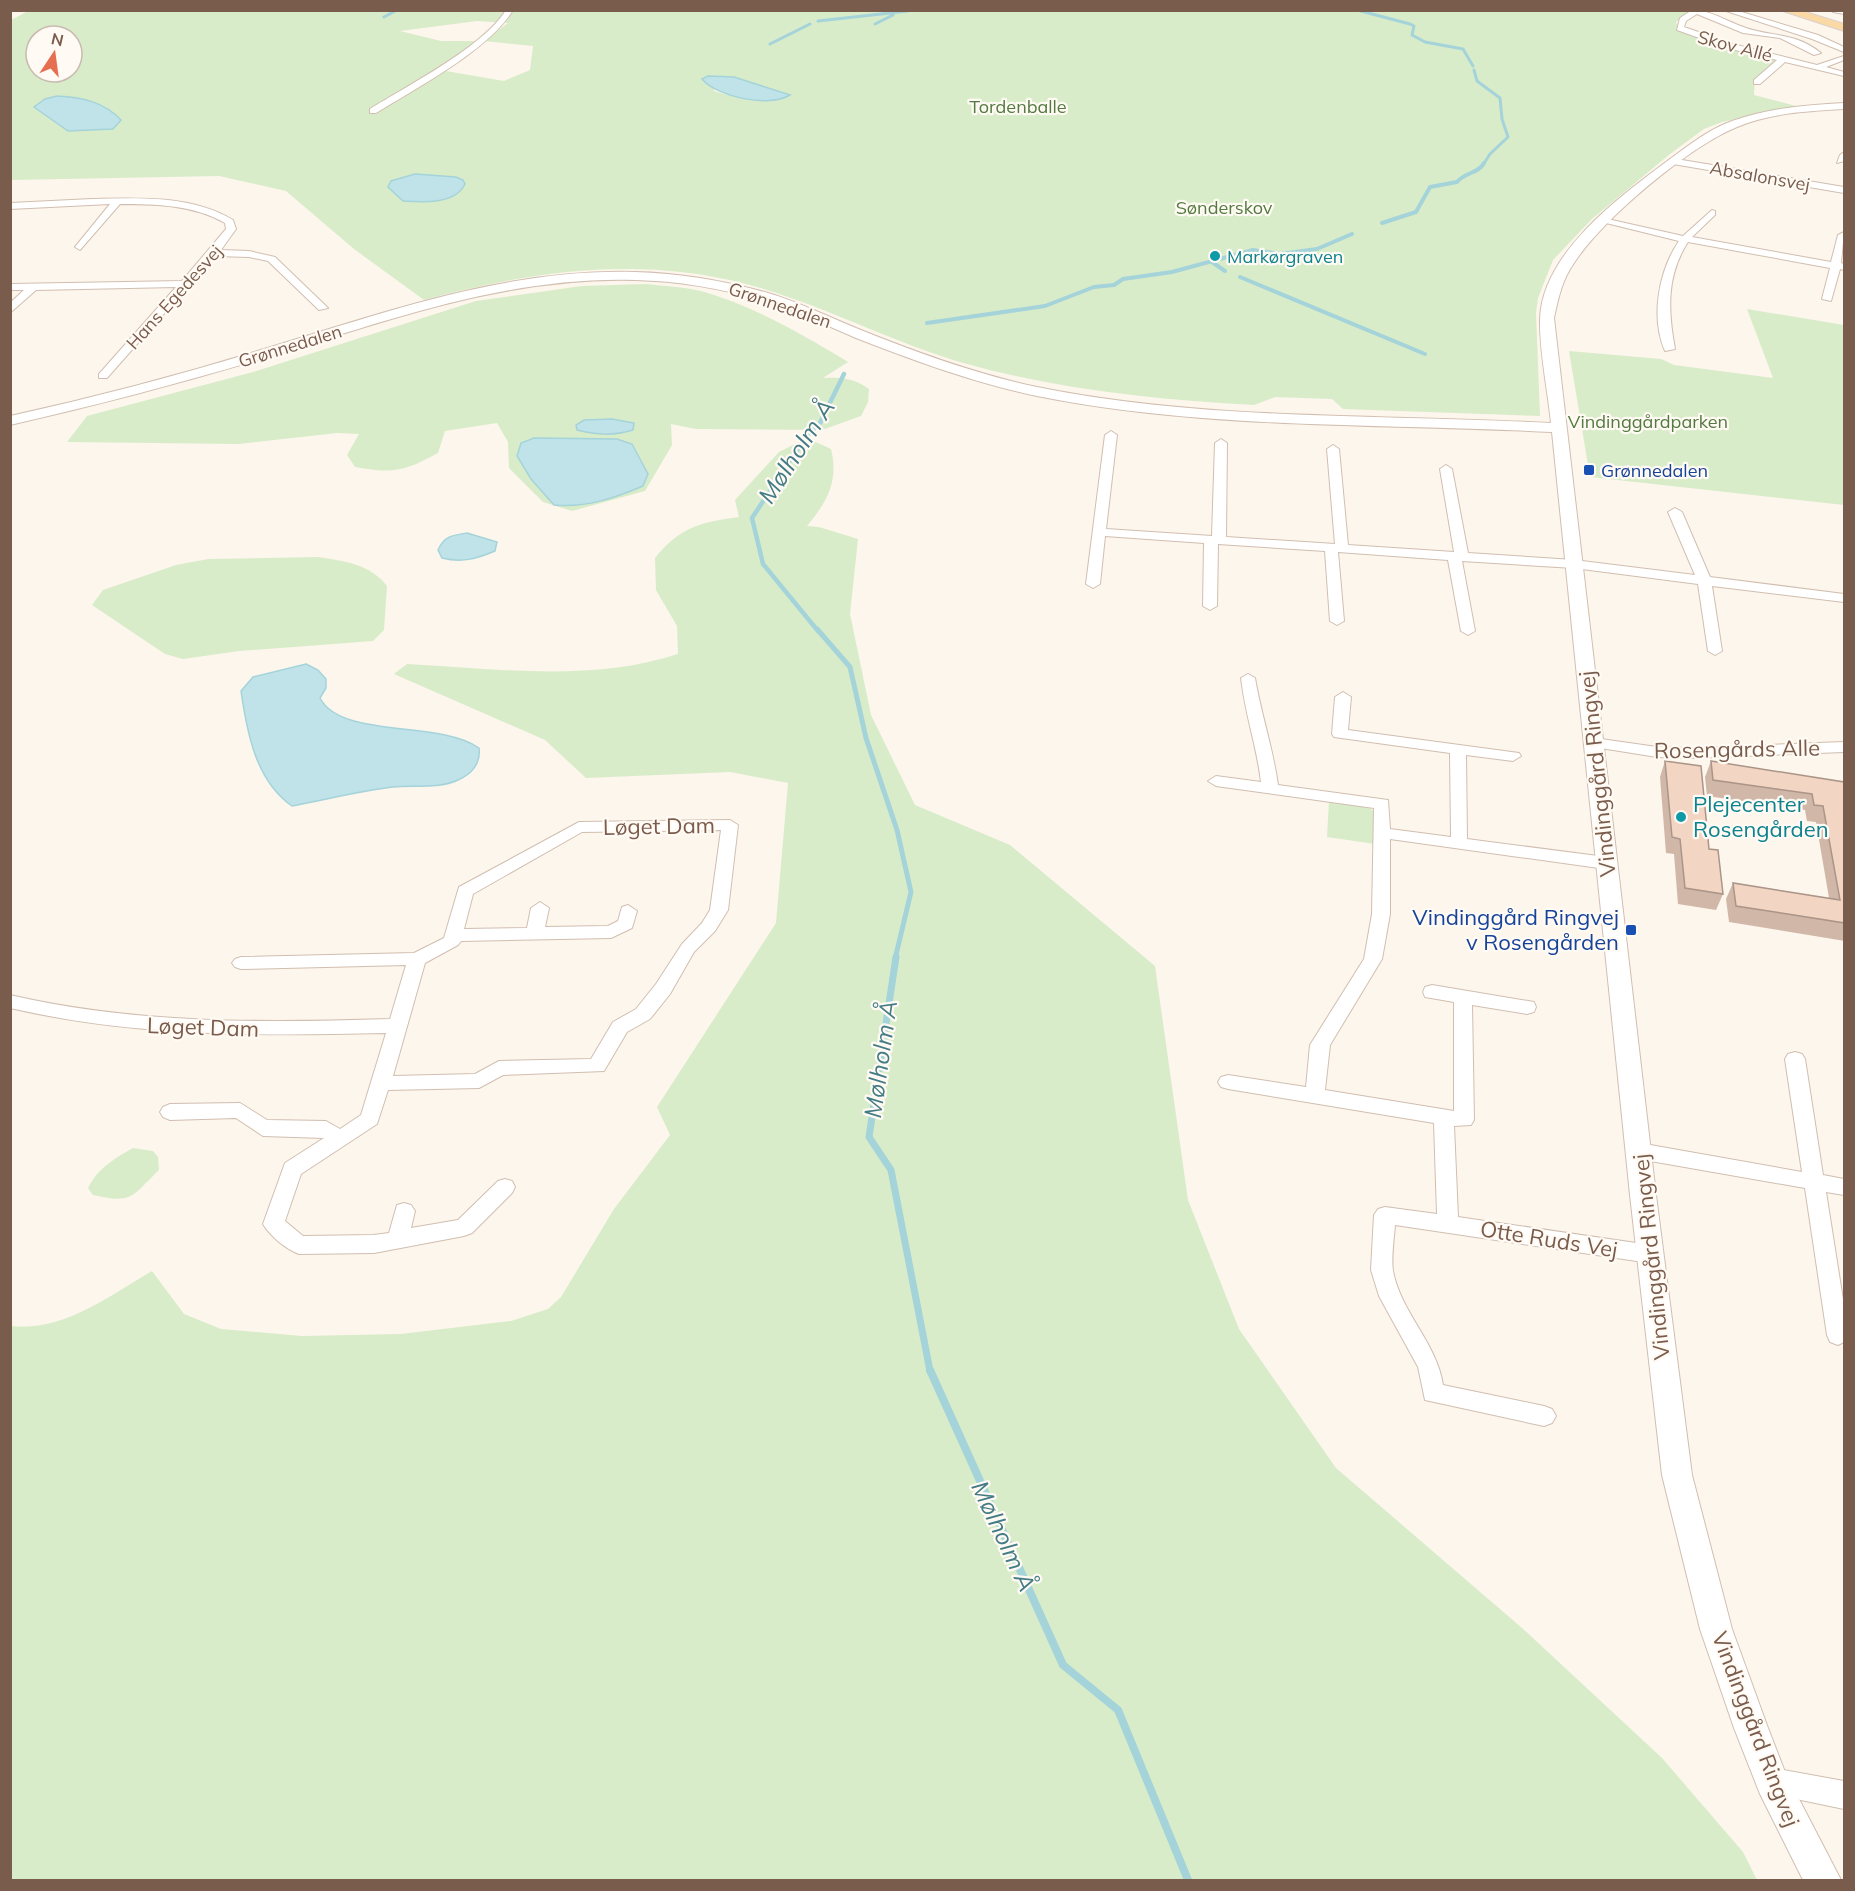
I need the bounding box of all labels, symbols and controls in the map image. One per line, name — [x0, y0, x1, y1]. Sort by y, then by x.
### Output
north arrow — [24, 24, 84, 84]
street label: Skov Allé — [1695, 25, 1775, 67]
text: N — [49, 28, 66, 50]
park label: Tordenballe — [969, 95, 1067, 118]
street label: Absalonsvej — [1708, 156, 1812, 196]
park label: Sønderskov — [1176, 196, 1273, 219]
street label: Hans Egedesvej — [121, 240, 227, 354]
place label: Markørgraven — [1227, 245, 1343, 268]
marker: Markørgraven — [1208, 249, 1222, 263]
street label: Grønnedalen — [726, 277, 834, 333]
street label: Grønnedalen — [235, 319, 345, 373]
water label: Mølholm Å — [751, 393, 841, 509]
park label: Vindinggårdparken — [1568, 410, 1728, 433]
place label: Grønnedalen — [1601, 459, 1708, 482]
marker: Grønnedalen — [1582, 463, 1596, 477]
street label: Vindinggård Ringvej — [1572, 670, 1622, 878]
street label: Rosengårds Alle — [1654, 734, 1820, 764]
place label: Plejecenter Rosengården — [1693, 790, 1829, 843]
marker: Plejecenter Rosengården — [1674, 810, 1688, 824]
street label: Løget Dam — [603, 811, 715, 841]
place label: Vindinggård Ringvej v Rosengården — [1412, 903, 1619, 956]
marker: Vindinggård Ringvej v Rosengården — [1624, 923, 1638, 937]
water label: Mølholm Å — [857, 998, 903, 1120]
street label: Løget Dam — [147, 1011, 259, 1043]
street label: Vindinggård Ringvej — [1626, 1153, 1676, 1361]
street label: Otte Ruds Vej — [1478, 1214, 1620, 1264]
water label: Mølholm Å — [965, 1476, 1043, 1596]
street label: Vindinggård Ringvej — [1706, 1628, 1806, 1830]

